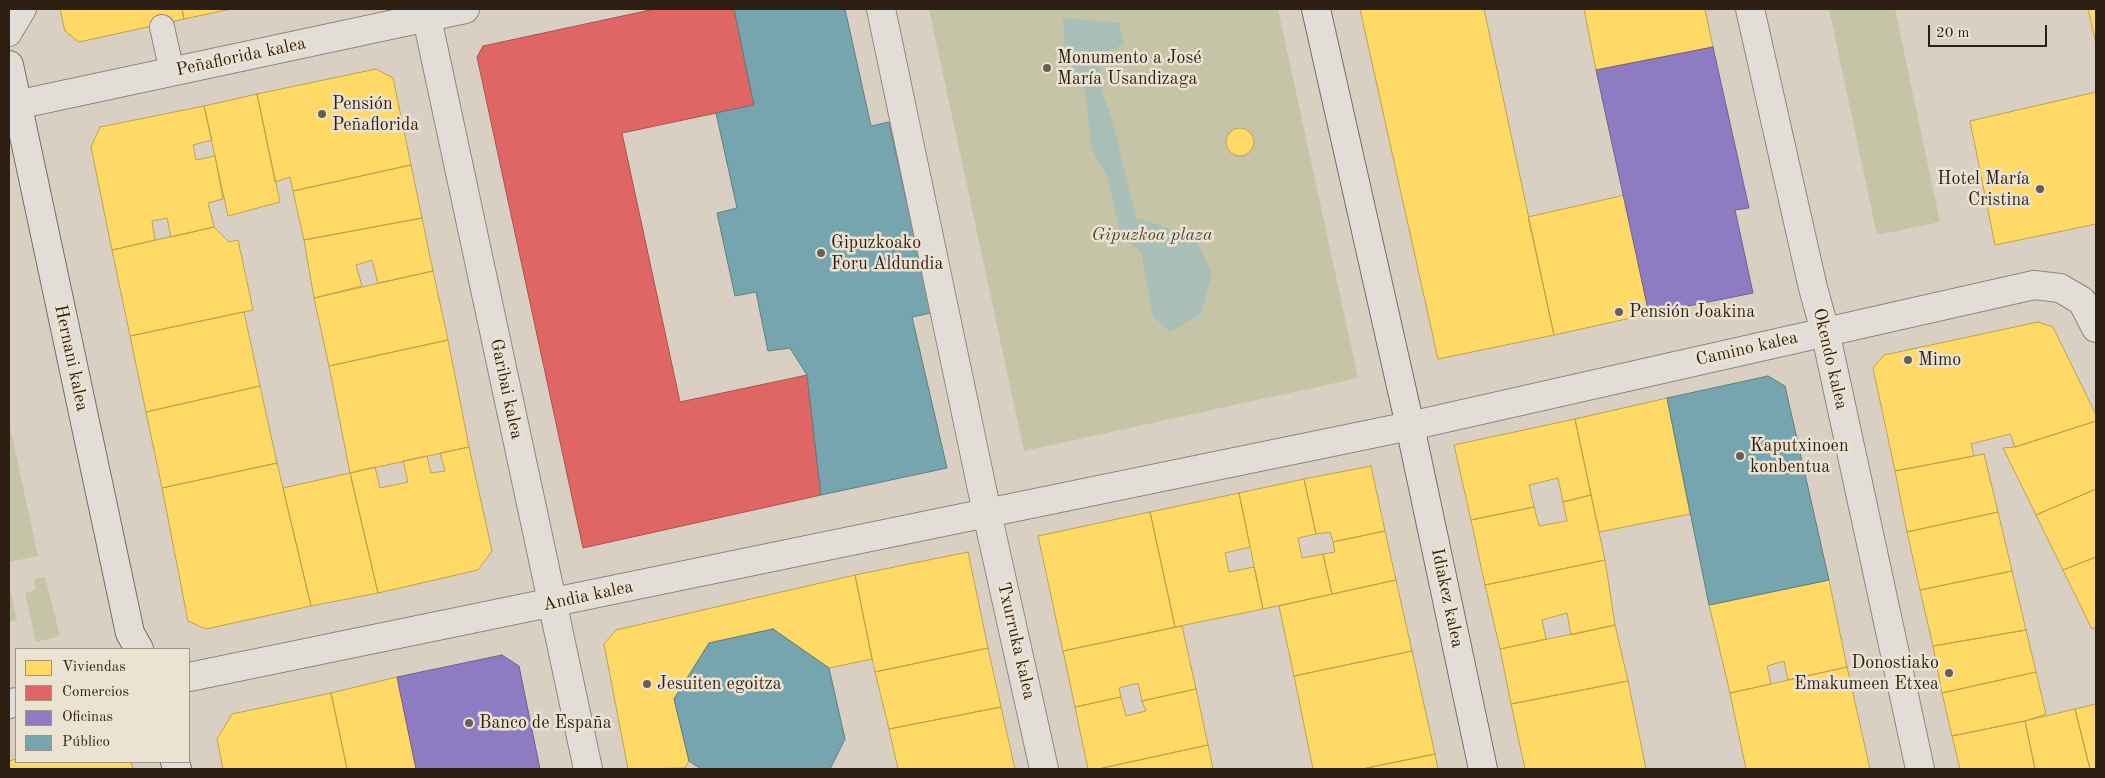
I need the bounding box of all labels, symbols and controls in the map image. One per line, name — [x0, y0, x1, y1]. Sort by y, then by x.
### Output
scale bar — [1930, 15, 2049, 47]
text: 20 m — [1936, 26, 1970, 41]
street label: Peñaflorida kalea — [174, 33, 308, 81]
place label: Monumento a José María Usandizaga — [1057, 47, 1202, 90]
marker: Monumento a José María Usandizaga — [1041, 62, 1053, 74]
place label: Pensión Peñaflorida — [332, 93, 419, 136]
marker: Pensión Peñaflorida — [316, 108, 328, 120]
place label: Hotel María Cristina — [1937, 168, 2030, 210]
marker: Hotel María Cristina — [2034, 183, 2046, 195]
park label: Gipuzkoa plaza — [1091, 224, 1213, 246]
place label: Gipuzkoako Foru Aldundia — [831, 232, 943, 274]
marker: Gipuzkoako Foru Aldundia — [815, 247, 827, 259]
place label: Pensión Joakina — [1629, 301, 1755, 323]
street label: Hernani kalea — [49, 303, 93, 413]
marker: Pensión Joakina — [1613, 306, 1625, 318]
street label: Okendo kalea — [1808, 306, 1852, 412]
street label: Camino kalea — [1694, 327, 1800, 371]
street label: Garibai kalea — [485, 337, 527, 441]
place label: Mimo — [1918, 349, 1961, 371]
marker: Mimo — [1902, 354, 1914, 366]
place label: Kaputxinoen konbentua — [1750, 435, 1849, 478]
marker: Kaputxinoen konbentua — [1734, 450, 1746, 462]
street label: Idiakez kalea — [1426, 546, 1468, 650]
street label: Andia kalea — [541, 576, 635, 616]
street label: Txurruka kalea — [992, 580, 1040, 702]
legend — [15, 648, 190, 763]
place label: Donostiako Emakumeen Etxea — [1794, 652, 1939, 694]
text: Viviendas — [62, 660, 126, 675]
marker: Donostiako Emakumeen Etxea — [1943, 667, 1955, 679]
place label: Jesuiten egoitza — [657, 673, 782, 695]
marker: Jesuiten egoitza — [641, 678, 653, 690]
text: Comercios — [62, 685, 129, 700]
text: Oficinas — [62, 710, 113, 725]
place label: Banco de España — [479, 712, 612, 734]
marker: Banco de España — [463, 717, 475, 729]
text: Público — [62, 735, 110, 750]

